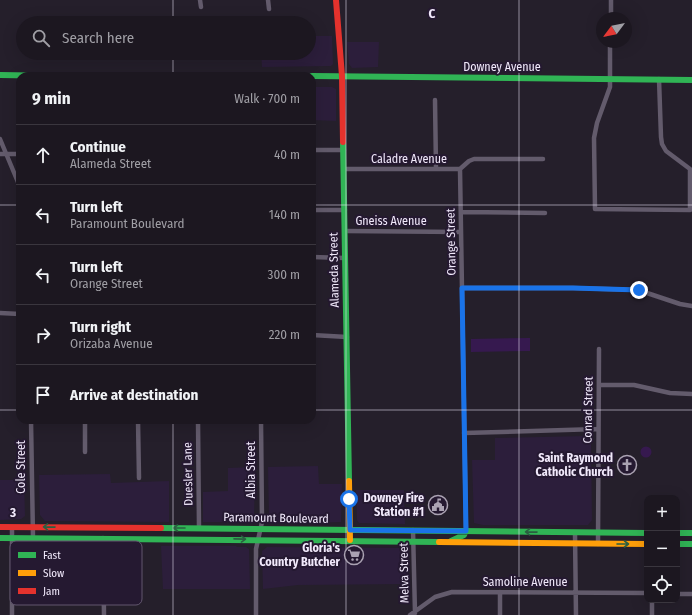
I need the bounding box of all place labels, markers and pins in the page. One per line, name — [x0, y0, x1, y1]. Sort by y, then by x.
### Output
place label: Saint Raymond Catholic Church — [536, 451, 613, 479]
church icon: Saint Raymond Catholic Church — [616, 454, 638, 476]
place label: Downey Fire Station #1 — [363, 491, 424, 519]
public building icon: Downey Fire Station #1 — [427, 494, 449, 516]
place label: Gloria's Country Butcher — [259, 541, 341, 569]
supermarket icon: Gloria's Country Butcher — [343, 544, 365, 566]

